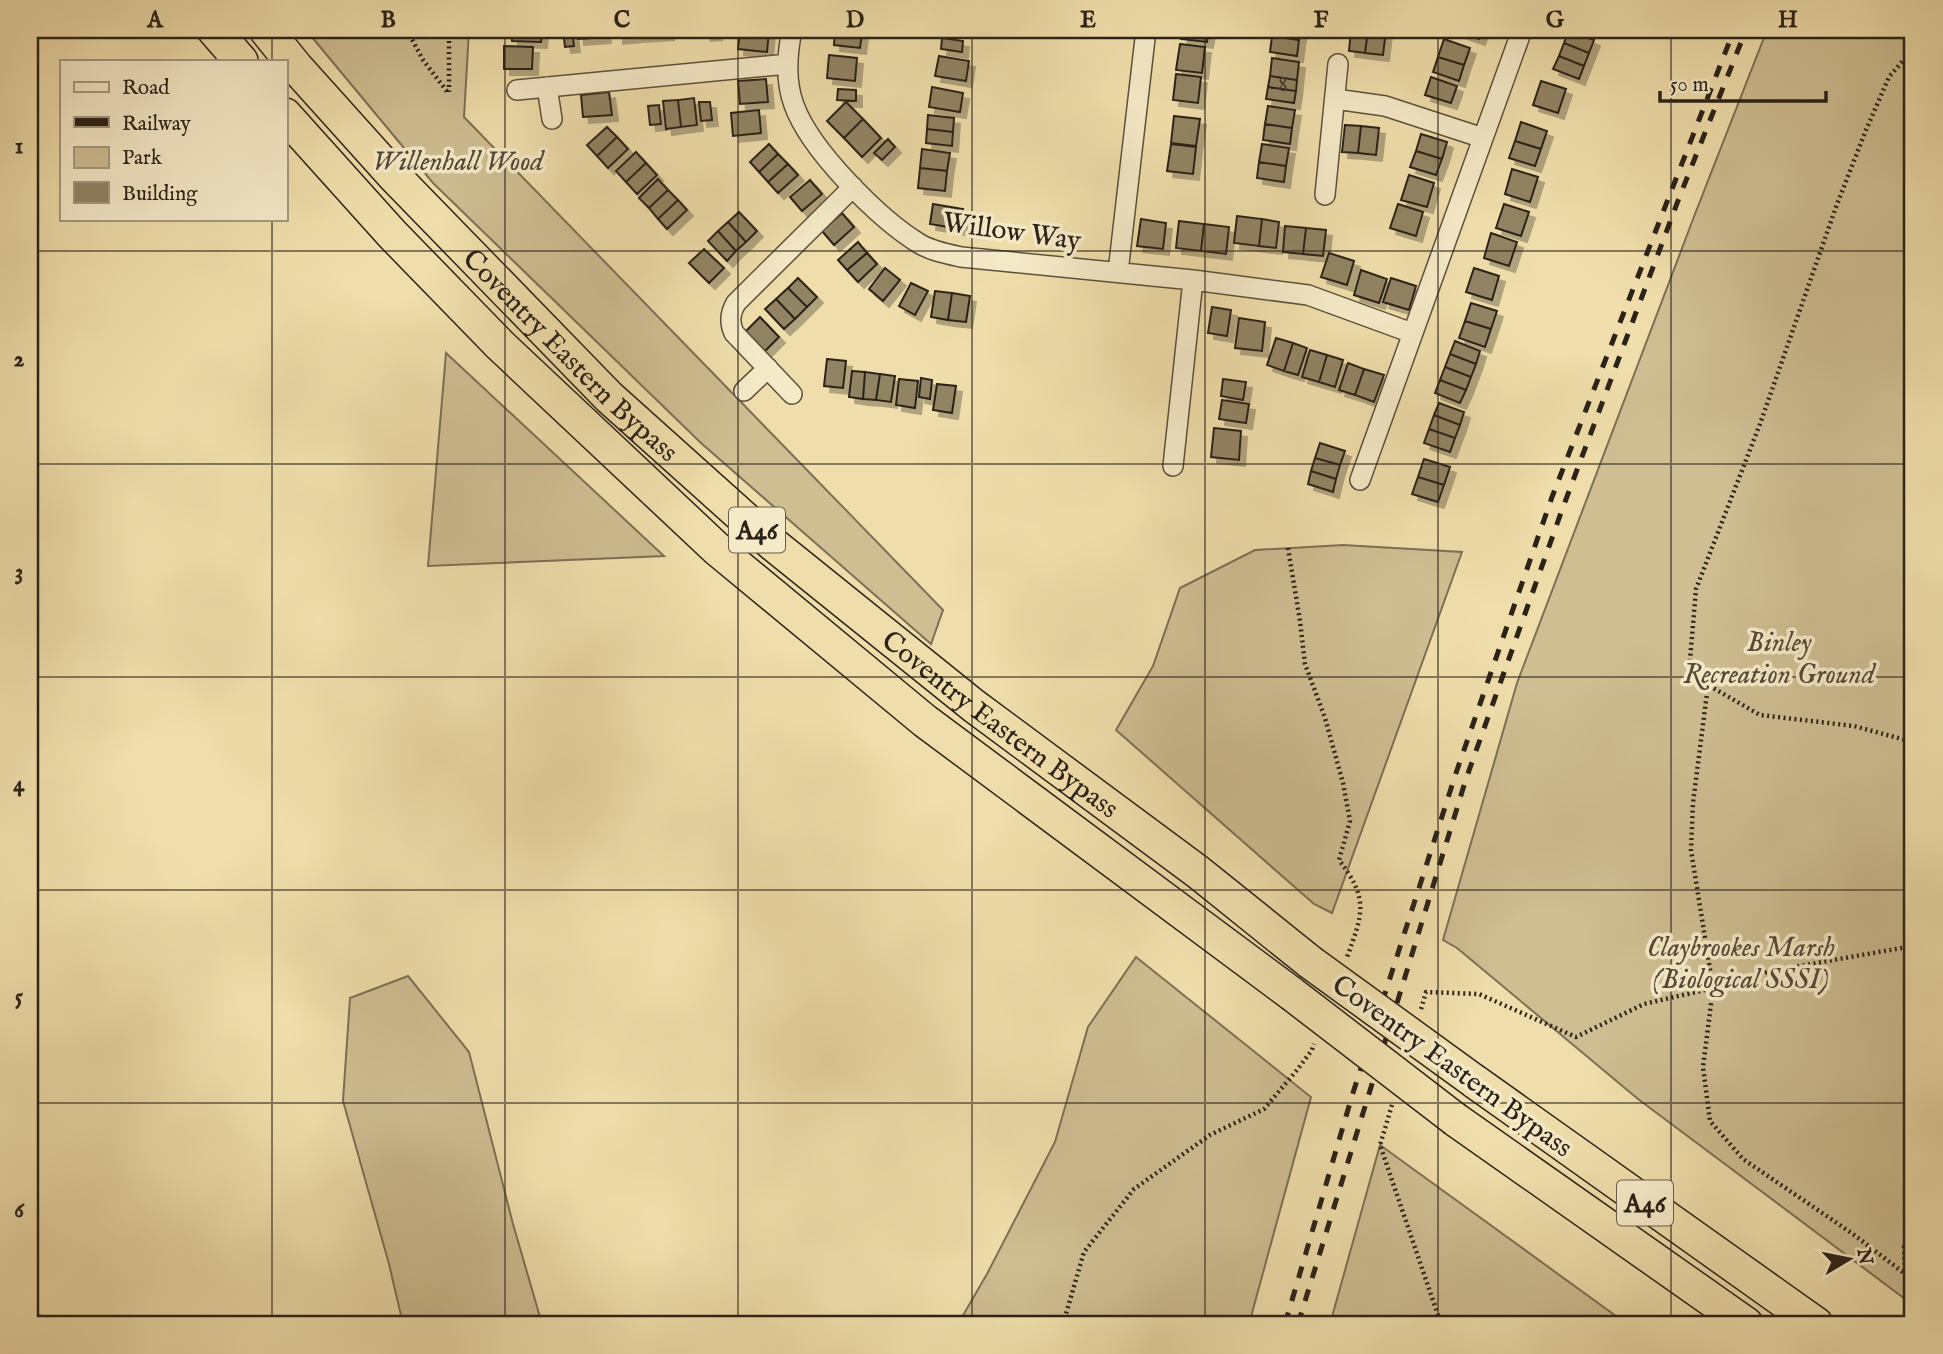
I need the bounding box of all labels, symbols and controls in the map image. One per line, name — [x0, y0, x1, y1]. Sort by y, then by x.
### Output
text: A — [146, 6, 164, 35]
text: B — [380, 6, 396, 35]
text: C — [614, 6, 631, 35]
text: D — [846, 6, 864, 35]
text: E — [1080, 6, 1096, 35]
text: F — [1314, 6, 1329, 35]
text: G — [1546, 6, 1565, 35]
text: H — [1778, 6, 1798, 35]
legend — [60, 60, 287, 220]
scale bar — [1660, 60, 1826, 104]
house number: 8 — [1278, 69, 1288, 100]
text: 50 m — [1670, 72, 1709, 99]
text: Road — [122, 75, 170, 102]
text: Railway — [122, 111, 192, 138]
text: 1 — [15, 132, 23, 161]
text: Park — [122, 145, 163, 172]
park label: Willenhall Wood — [372, 145, 545, 180]
text: Building — [122, 181, 198, 208]
street label: Willow Way — [940, 205, 1083, 260]
street label: Coventry Eastern Bypass — [454, 242, 685, 471]
text: 2 — [14, 345, 25, 374]
road number: A46 — [729, 508, 785, 552]
text: 3 — [15, 558, 23, 587]
street label: Coventry Eastern Bypass — [874, 624, 1125, 827]
park label: Binley Recreation Ground — [1683, 626, 1877, 693]
text: 4 — [13, 770, 25, 799]
park label: Claybrookes Marsh (Biological SSSI) — [1647, 931, 1835, 998]
street label: Coventry Eastern Bypass — [1324, 968, 1579, 1166]
text: 5 — [15, 983, 24, 1012]
road number: A46 — [1617, 1180, 1673, 1226]
text: 6 — [14, 1196, 25, 1225]
north arrow — [1814, 1224, 1884, 1294]
text: N — [1850, 1245, 1877, 1267]

